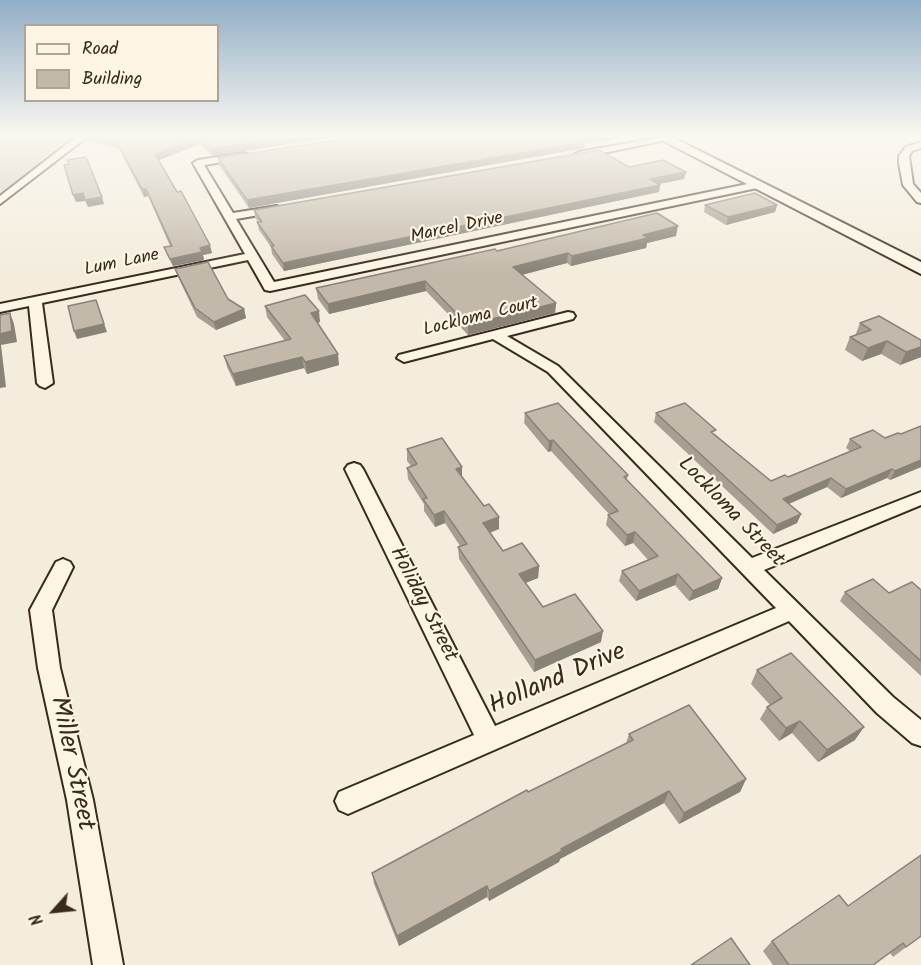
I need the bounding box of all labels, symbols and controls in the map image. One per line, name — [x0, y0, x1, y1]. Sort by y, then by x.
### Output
legend — [24, 24, 219, 102]
text: Road — [82, 35, 118, 64]
text: Building — [82, 65, 142, 94]
street label: Marcel Drive — [409, 209, 505, 249]
street label: Lum Lane — [83, 246, 161, 282]
street label: Lockloma Court — [421, 293, 541, 343]
street label: Lockloma Street — [671, 453, 789, 573]
street label: Holiday Street — [382, 543, 462, 667]
street label: Holland Drive — [485, 638, 631, 724]
street label: Miller Street — [41, 694, 99, 834]
north arrow — [24, 881, 84, 941]
text: N — [24, 909, 51, 930]

